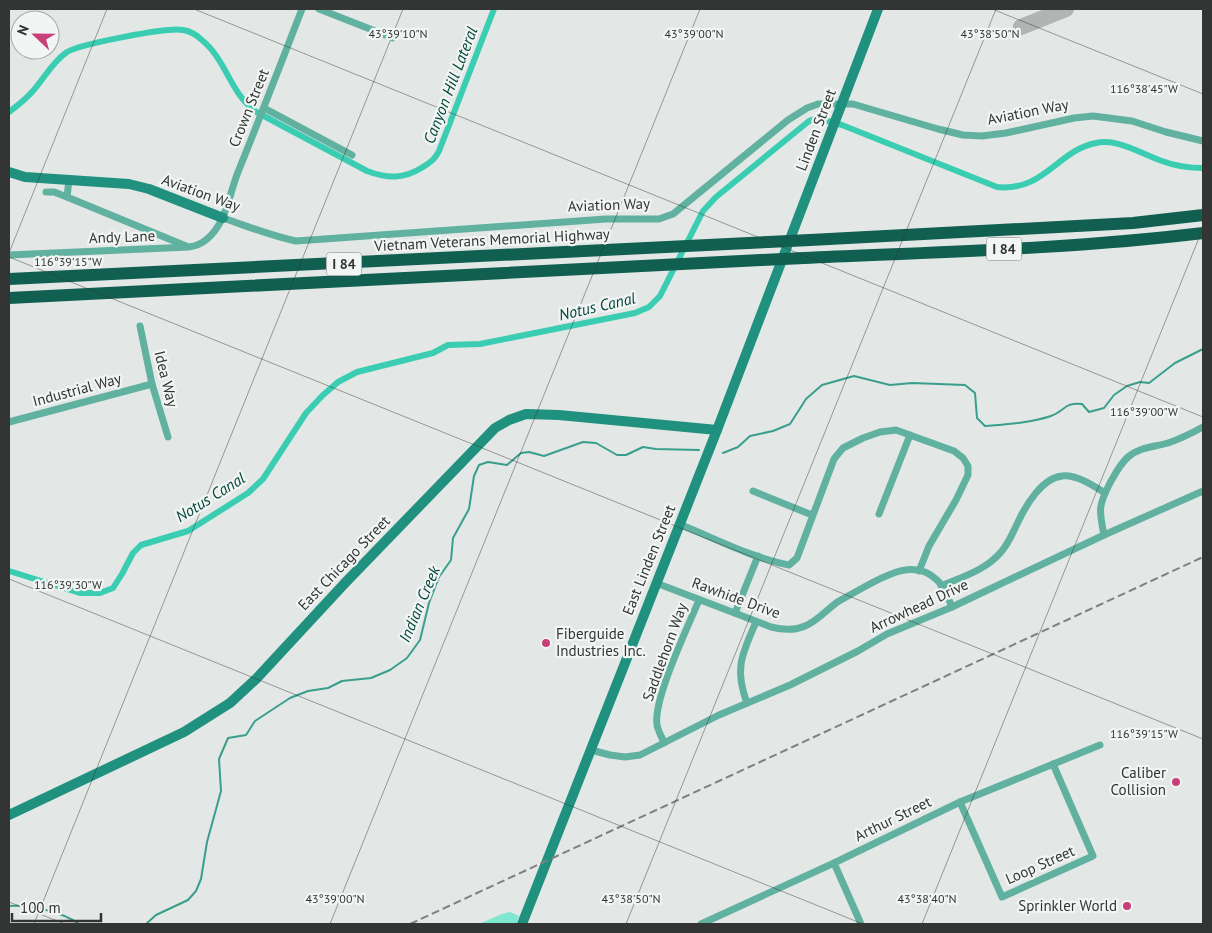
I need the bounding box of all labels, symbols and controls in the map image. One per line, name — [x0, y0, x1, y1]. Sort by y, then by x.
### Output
north arrow — [10, 10, 60, 60]
text: N — [13, 22, 33, 38]
water label: Canyon Hill Lateral — [418, 23, 482, 146]
text: 43°39'10"N — [368, 26, 428, 41]
text: 43°39'00"N — [664, 26, 724, 41]
text: 43°38'50"N — [960, 26, 1020, 41]
street label: Crown Street — [224, 66, 273, 150]
text: 116°38'45"W — [1110, 81, 1178, 96]
street label: Linden Street — [791, 86, 840, 173]
street label: Aviation Way — [986, 94, 1070, 129]
street label: Aviation Way — [159, 170, 243, 216]
street label: Aviation Way — [568, 194, 650, 215]
street label: Vietnam Veterans Memorial Highway — [373, 224, 610, 255]
street label: Andy Lane — [89, 226, 155, 247]
road number: I 84 — [986, 238, 1022, 260]
road number: I 84 — [326, 252, 362, 276]
text: 116°39'15"W — [34, 254, 102, 269]
water label: Notus Canal — [557, 287, 638, 325]
street label: Idea Way — [150, 349, 183, 409]
street label: Industrial Way — [30, 369, 123, 410]
text: 116°39'00"W — [1110, 404, 1178, 419]
water label: Notus Canal — [171, 467, 249, 526]
street label: East Linden Street — [618, 502, 679, 618]
street label: East Chicago Street — [294, 511, 394, 614]
water label: Indian Creek — [394, 562, 444, 645]
street label: Rawhide Drive — [689, 573, 783, 622]
street label: Arrowhead Drive — [866, 574, 971, 637]
text: 116°39'30"W — [34, 577, 102, 592]
street label: Saddlehorn Way — [638, 600, 691, 704]
place label: Fiberguide Industries Inc. — [556, 624, 646, 660]
marker: Fiberguide Industries Inc. — [540, 637, 552, 649]
text: 116°39'15"W — [1110, 726, 1178, 741]
place label: Caliber Collision — [1111, 763, 1166, 799]
marker: Caliber Collision — [1170, 776, 1182, 788]
street label: Arthur Street — [851, 792, 934, 845]
street label: Loop Street — [1002, 841, 1077, 888]
scale bar — [12, 890, 101, 922]
text: 43°39'00"N — [305, 891, 365, 906]
text: 43°38'50"N — [601, 891, 661, 906]
text: 43°38'40"N — [897, 891, 957, 906]
place label: Sprinkler World — [1018, 896, 1117, 915]
text: 100 m — [20, 898, 61, 917]
marker: Sprinkler World — [1121, 900, 1133, 912]

